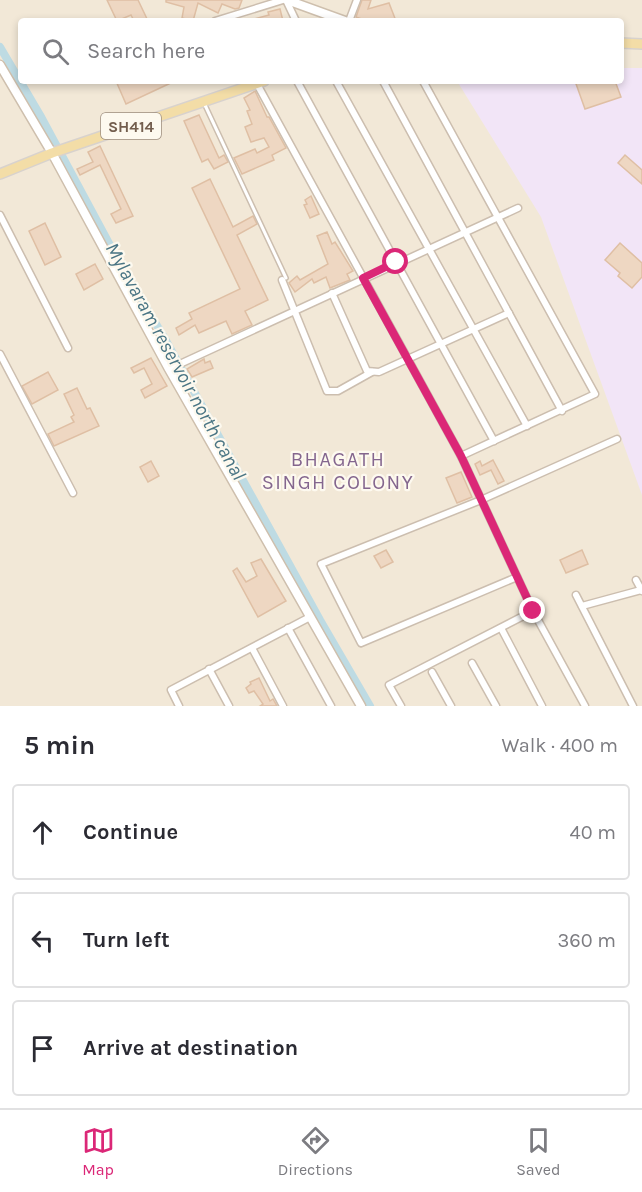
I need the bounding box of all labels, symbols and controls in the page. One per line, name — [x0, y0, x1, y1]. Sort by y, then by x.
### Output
search box — [18, 18, 624, 84]
icon: search — [39, 35, 72, 68]
text: Search here — [87, 38, 205, 64]
road number: SH414 — [101, 113, 161, 139]
water label: Mylavaram reservoir north canal — [100, 238, 251, 484]
route start — [382, 248, 408, 274]
district label: BHAGATH SINGH COLONY — [262, 448, 414, 494]
route end — [519, 597, 545, 623]
text: 5 min — [24, 730, 95, 761]
text: Walk · 400 m — [501, 734, 618, 757]
icon: ahead — [26, 816, 59, 849]
text: Continue — [83, 819, 178, 845]
text: 40 m — [570, 821, 616, 844]
icon: left — [26, 924, 59, 957]
text: Turn left — [83, 927, 170, 953]
text: 360 m — [557, 929, 616, 952]
icon: arrive — [26, 1032, 59, 1065]
text: Arrive at destination — [83, 1035, 298, 1061]
tab: Map — [82, 1124, 115, 1179]
tab: Directions — [278, 1124, 353, 1179]
tab: Saved — [516, 1124, 560, 1179]

